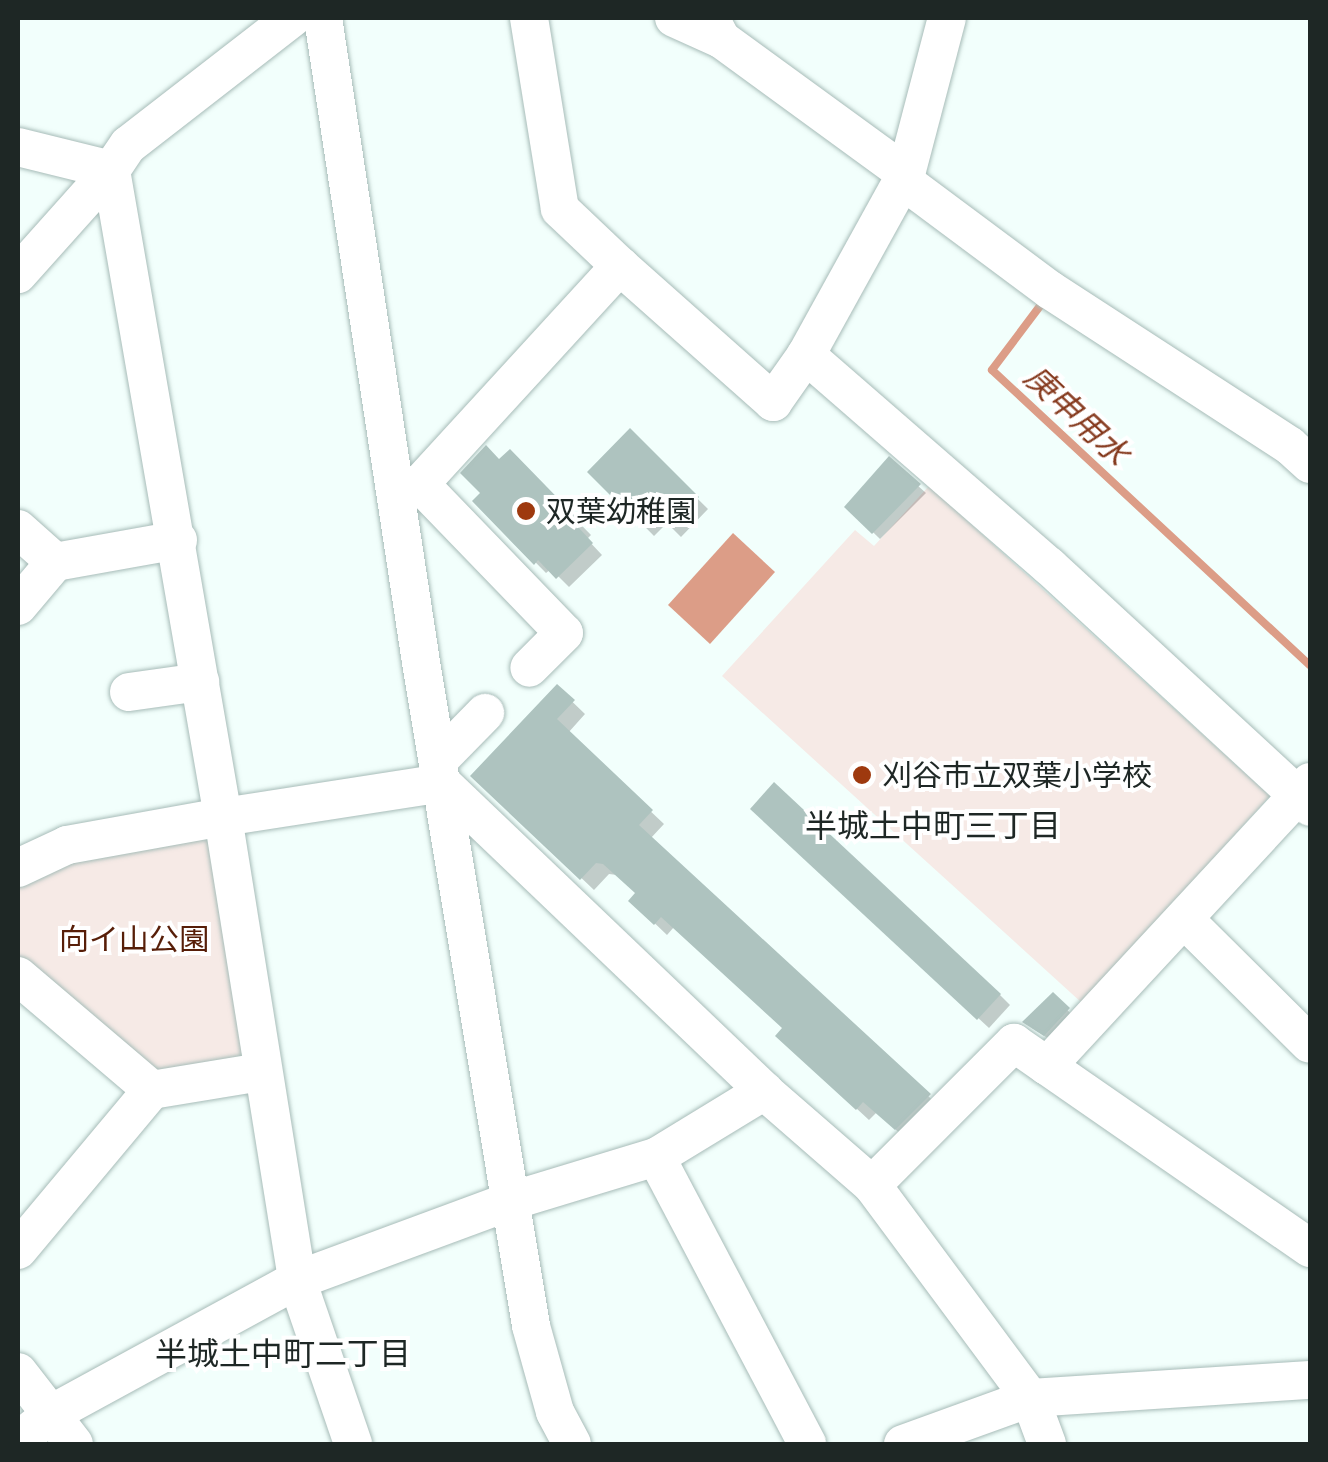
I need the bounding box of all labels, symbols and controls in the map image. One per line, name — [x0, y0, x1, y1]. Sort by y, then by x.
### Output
water label: 庚申用水 — [1017, 357, 1137, 473]
place label: 双葉幼稚園 — [546, 493, 696, 529]
marker: 双葉幼稚園 — [515, 500, 537, 522]
place label: 刈谷市立双葉小学校 — [882, 757, 1152, 793]
marker: 刈谷市立双葉小学校 — [851, 764, 873, 786]
district label: 半城土中町三丁目 — [805, 806, 1061, 844]
park label: 向イ山公園 — [59, 921, 209, 957]
district label: 半城土中町二丁目 — [155, 1334, 411, 1372]

